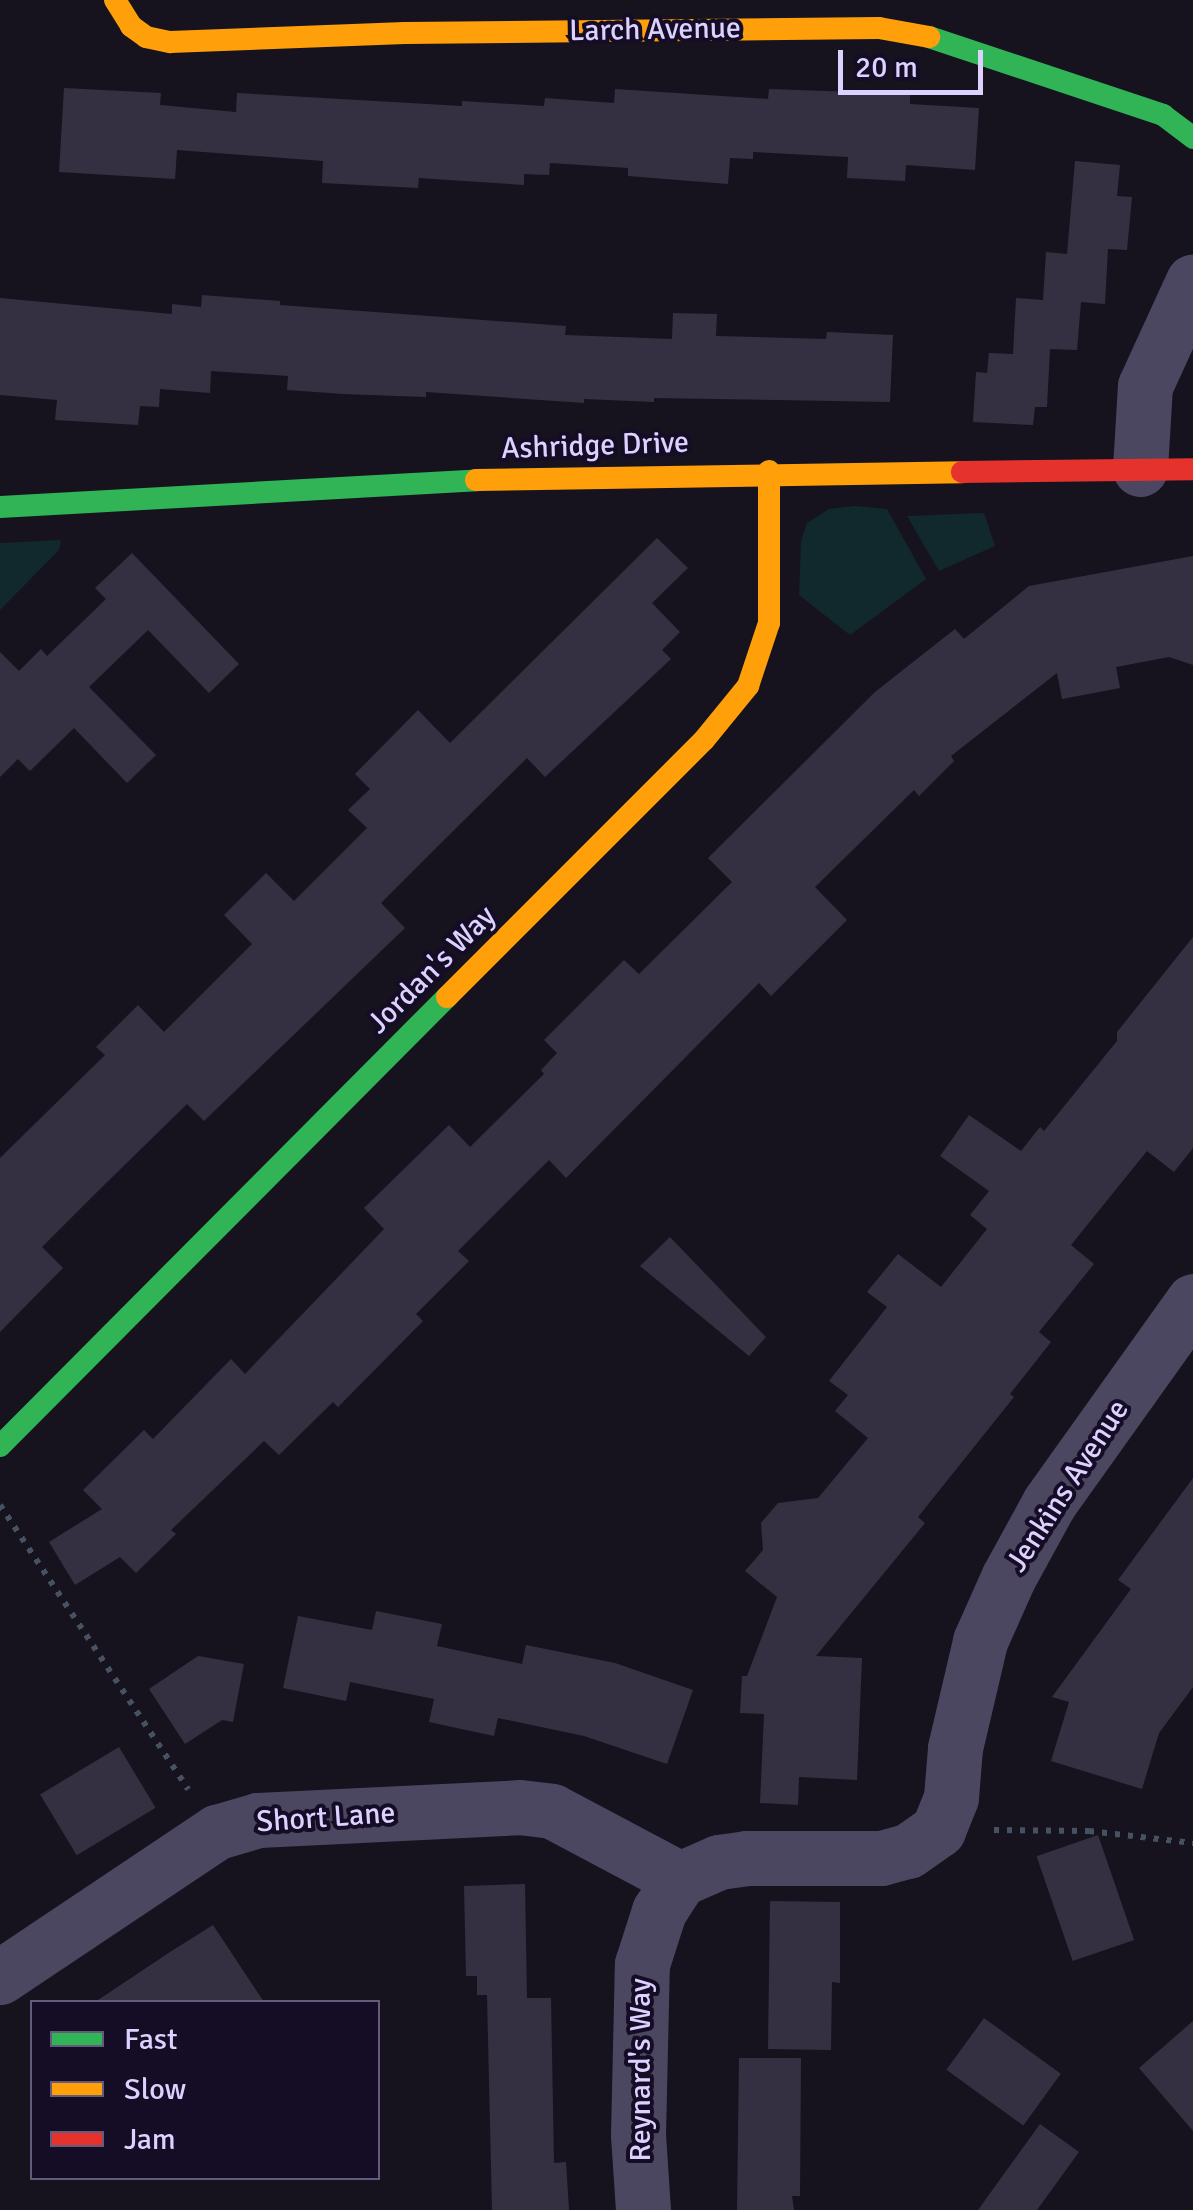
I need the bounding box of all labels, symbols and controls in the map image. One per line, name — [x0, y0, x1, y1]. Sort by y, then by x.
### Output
street label: Larch Avenue — [569, 11, 741, 49]
scale bar — [843, 30, 988, 92]
text: 20 m — [855, 49, 918, 86]
street label: Ashridge Drive — [500, 425, 690, 467]
street label: Jordan's Way — [360, 898, 504, 1042]
street label: Jenkins Avenue — [999, 1393, 1137, 1579]
street label: Short Lane — [255, 1795, 397, 1841]
street label: Reynard's Way — [623, 1978, 659, 2162]
legend — [30, 2000, 380, 2180]
text: Fast — [124, 2021, 177, 2058]
text: Slow — [124, 2071, 186, 2108]
text: Jam — [124, 2121, 176, 2158]

